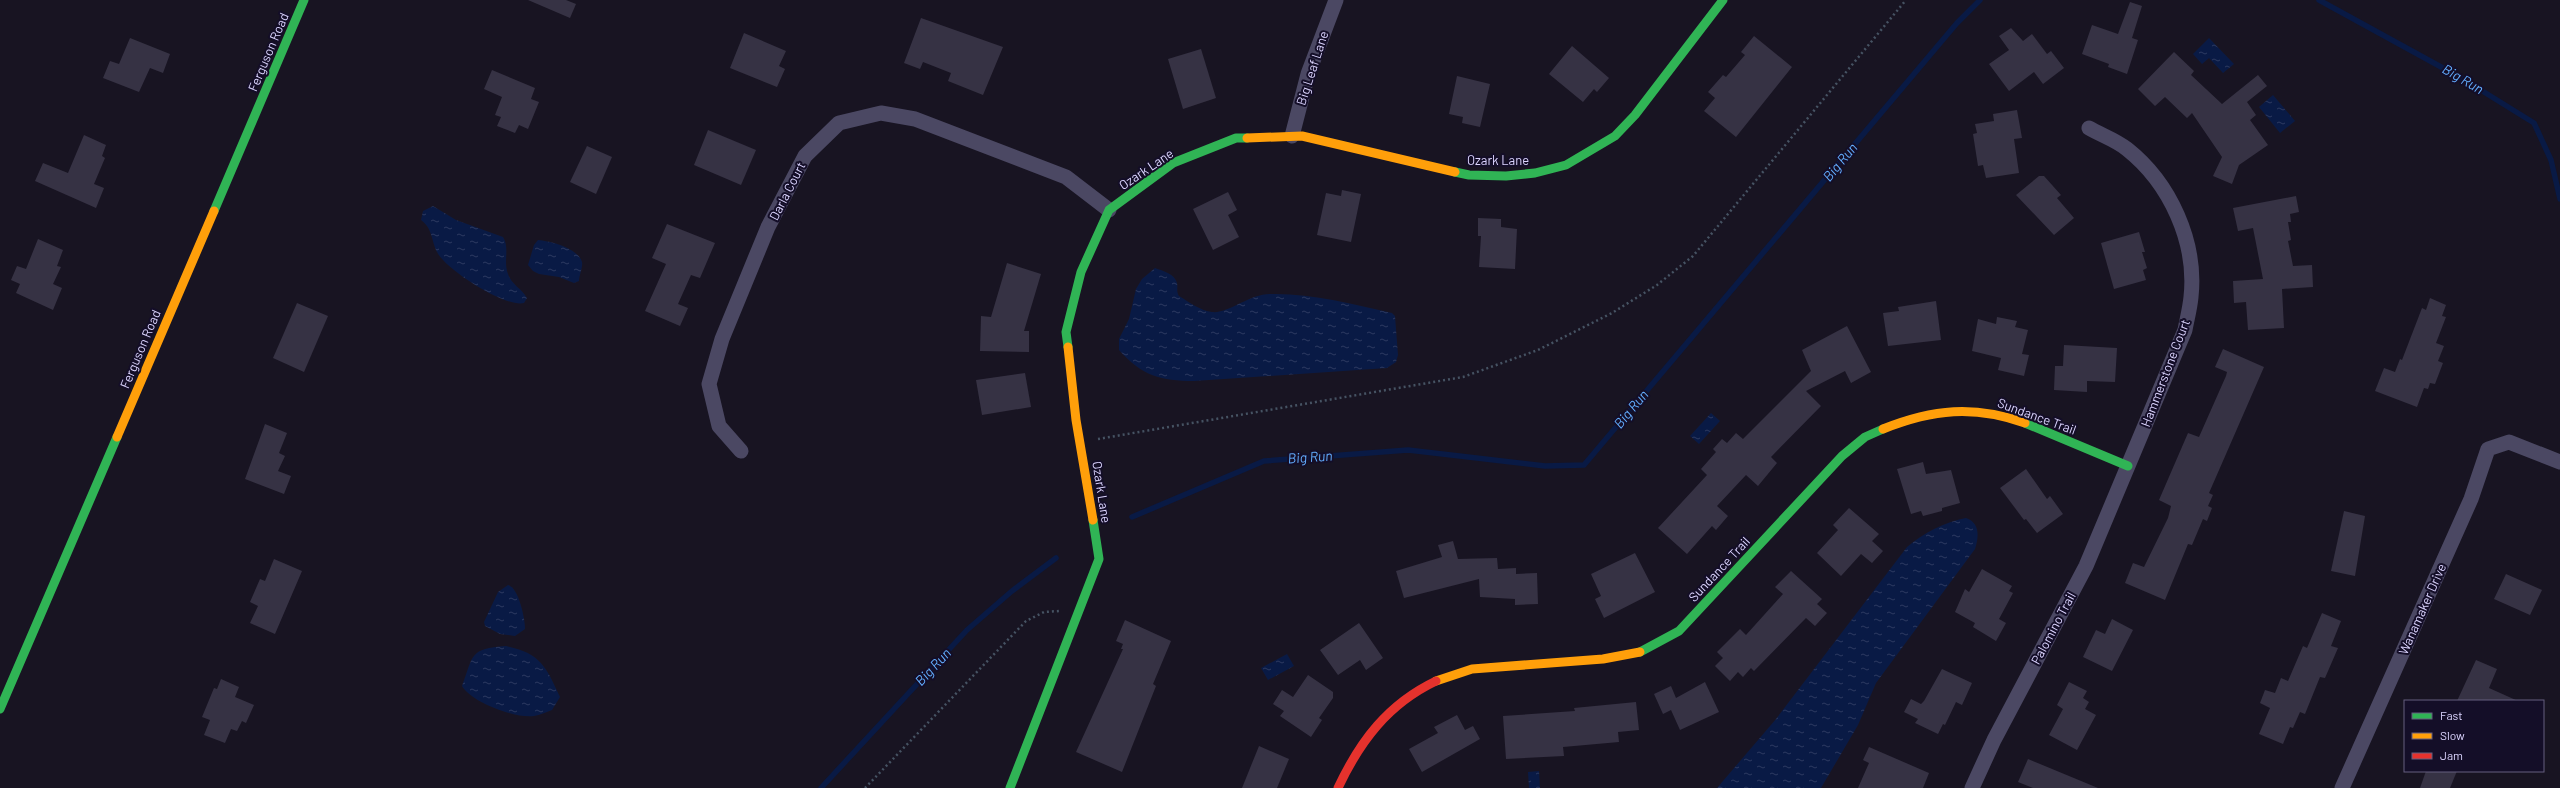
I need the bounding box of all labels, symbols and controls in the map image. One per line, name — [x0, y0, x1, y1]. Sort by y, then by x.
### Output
street label: Ferguson Road — [244, 10, 292, 94]
street label: Big Leaf Lane — [1292, 29, 1332, 107]
water label: Big Run — [2440, 60, 2487, 97]
water label: Big Run — [1819, 139, 1861, 184]
street label: Ozark Lane — [1116, 145, 1176, 193]
street label: Ozark Lane — [1467, 152, 1529, 168]
street label: Darla Court — [766, 159, 808, 223]
street label: Ferguson Road — [116, 307, 164, 391]
street label: Hammerstone Court — [2137, 317, 2193, 429]
water label: Big Run — [1610, 386, 1652, 431]
street label: Sundance Trail — [1995, 394, 2079, 438]
water label: Big Run — [1287, 446, 1333, 467]
street label: Ozark Lane — [1089, 460, 1115, 524]
street label: Sundance Trail — [1685, 533, 1753, 605]
street label: Wanamaker Drive — [2395, 561, 2449, 657]
street label: Palomino Trail — [2027, 589, 2079, 667]
water label: Big Run — [911, 644, 954, 689]
legend — [2404, 700, 2544, 772]
text: Fast — [2440, 708, 2463, 722]
text: Slow — [2440, 728, 2465, 742]
text: Jam — [2440, 748, 2463, 762]

